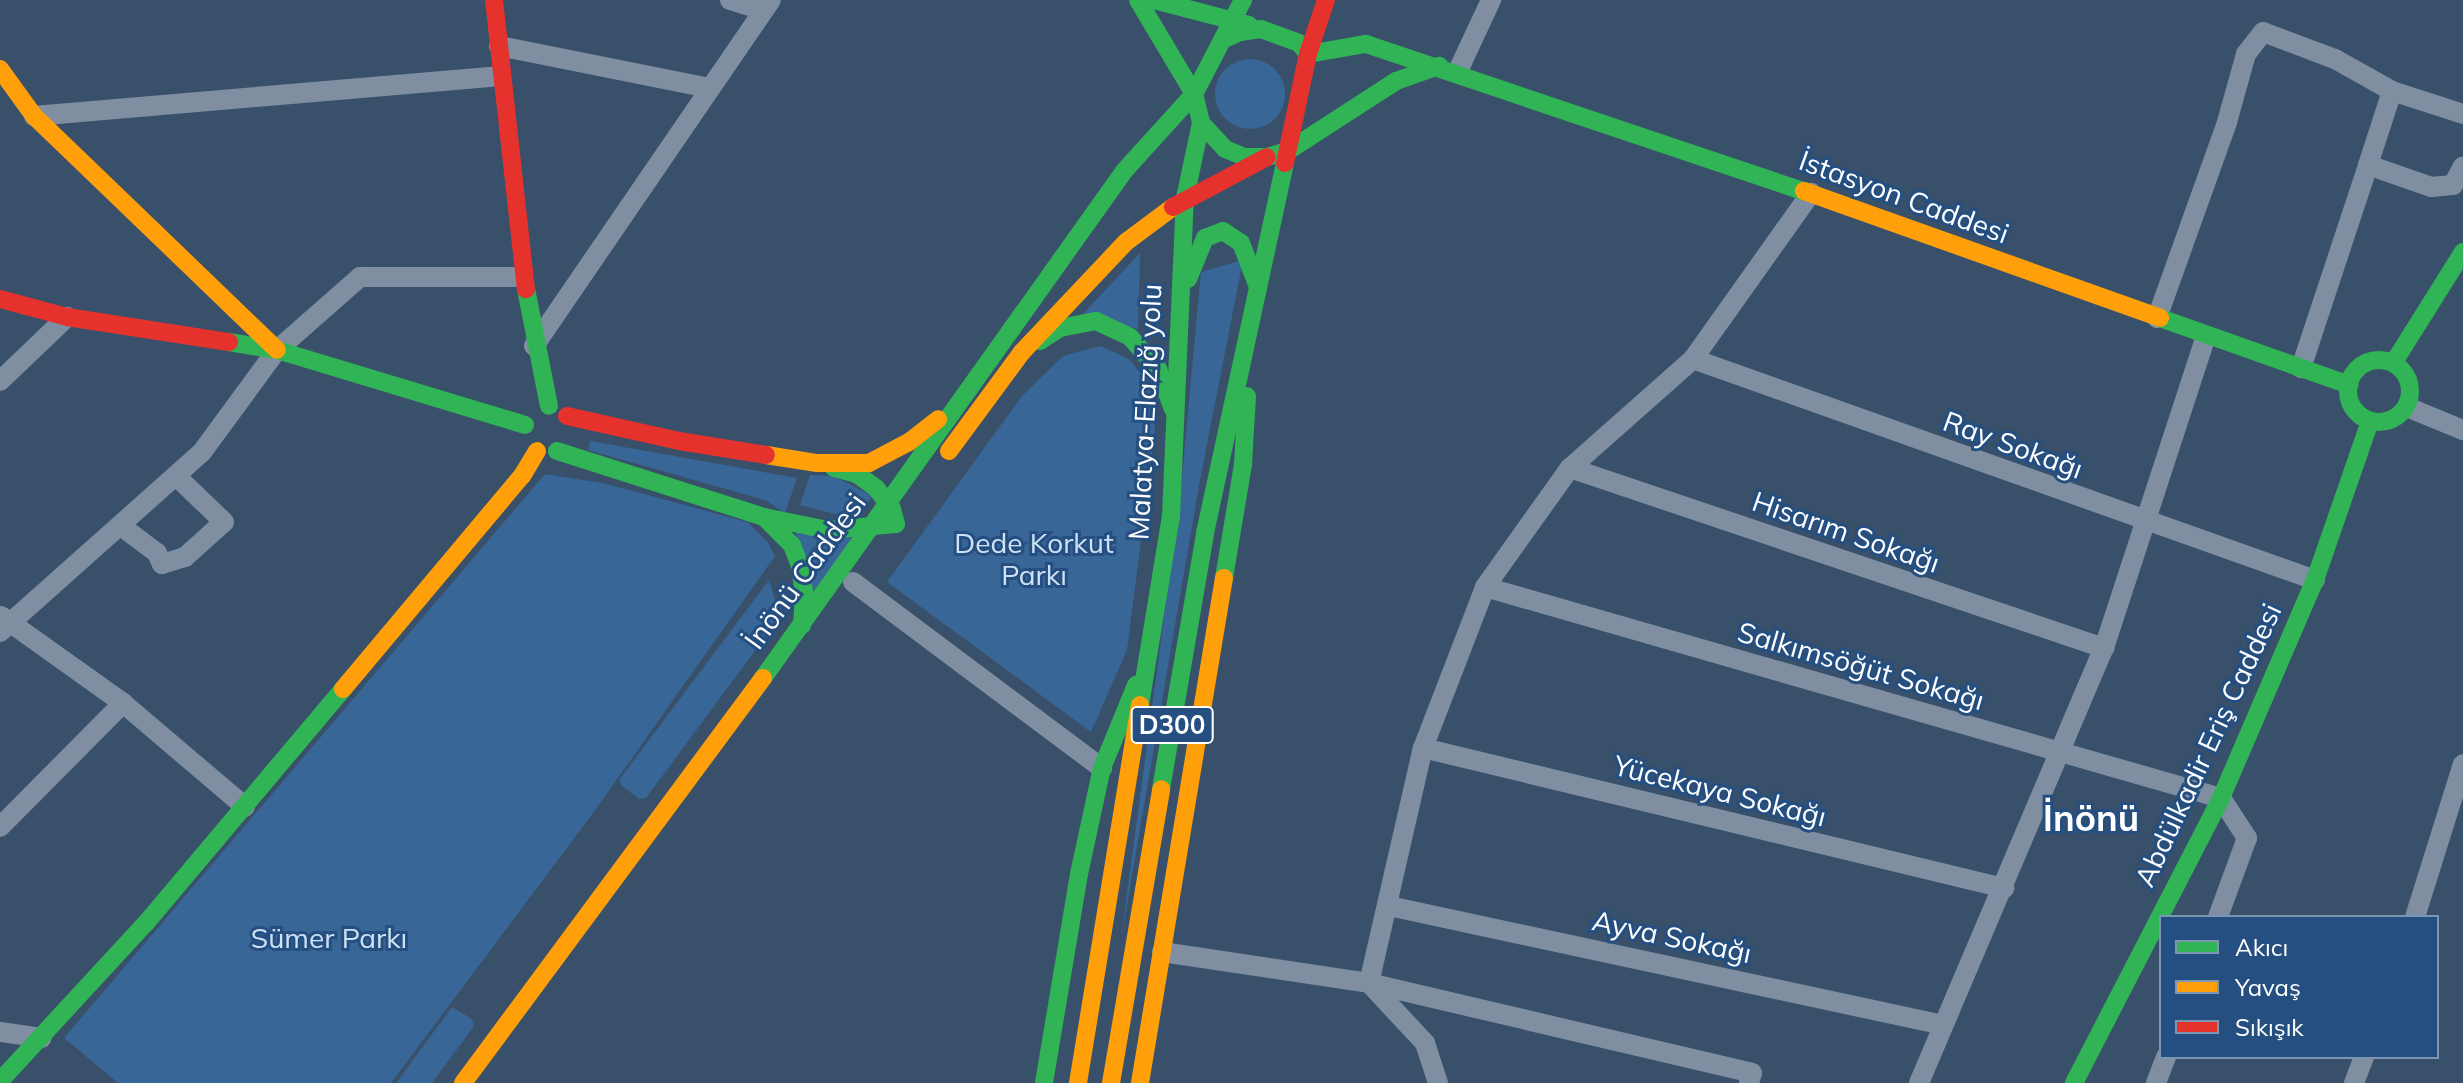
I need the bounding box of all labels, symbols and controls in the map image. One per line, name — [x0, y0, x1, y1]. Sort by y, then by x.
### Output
street label: İstasyon Caddesi — [1795, 144, 2013, 250]
street label: Malatya-Elazığ yolu — [1122, 283, 1168, 541]
street label: Ray Sokağı — [1939, 404, 2087, 486]
street label: Hisarım Sokağı — [1748, 484, 1944, 580]
street label: İnönü Caddesi — [737, 487, 873, 655]
park label: Dede Korkut Parkı — [954, 526, 1114, 592]
street label: Abdülkadir Eriş Caddesi — [2128, 598, 2288, 892]
street label: Salkımsöğüt Sokağı — [1734, 615, 1988, 717]
road number: D300 — [1130, 703, 1214, 747]
street label: Yücekaya Sokağı — [1610, 748, 1830, 834]
district label: İnönü — [2043, 796, 2139, 840]
street label: Ayva Sokağı — [1589, 904, 1755, 970]
legend — [2159, 915, 2439, 1059]
park label: Sümer Parkı — [251, 921, 407, 955]
text: Akıcı — [2235, 932, 2288, 962]
text: Yavaş — [2235, 972, 2301, 1002]
text: Sıkışık — [2235, 1012, 2304, 1042]

